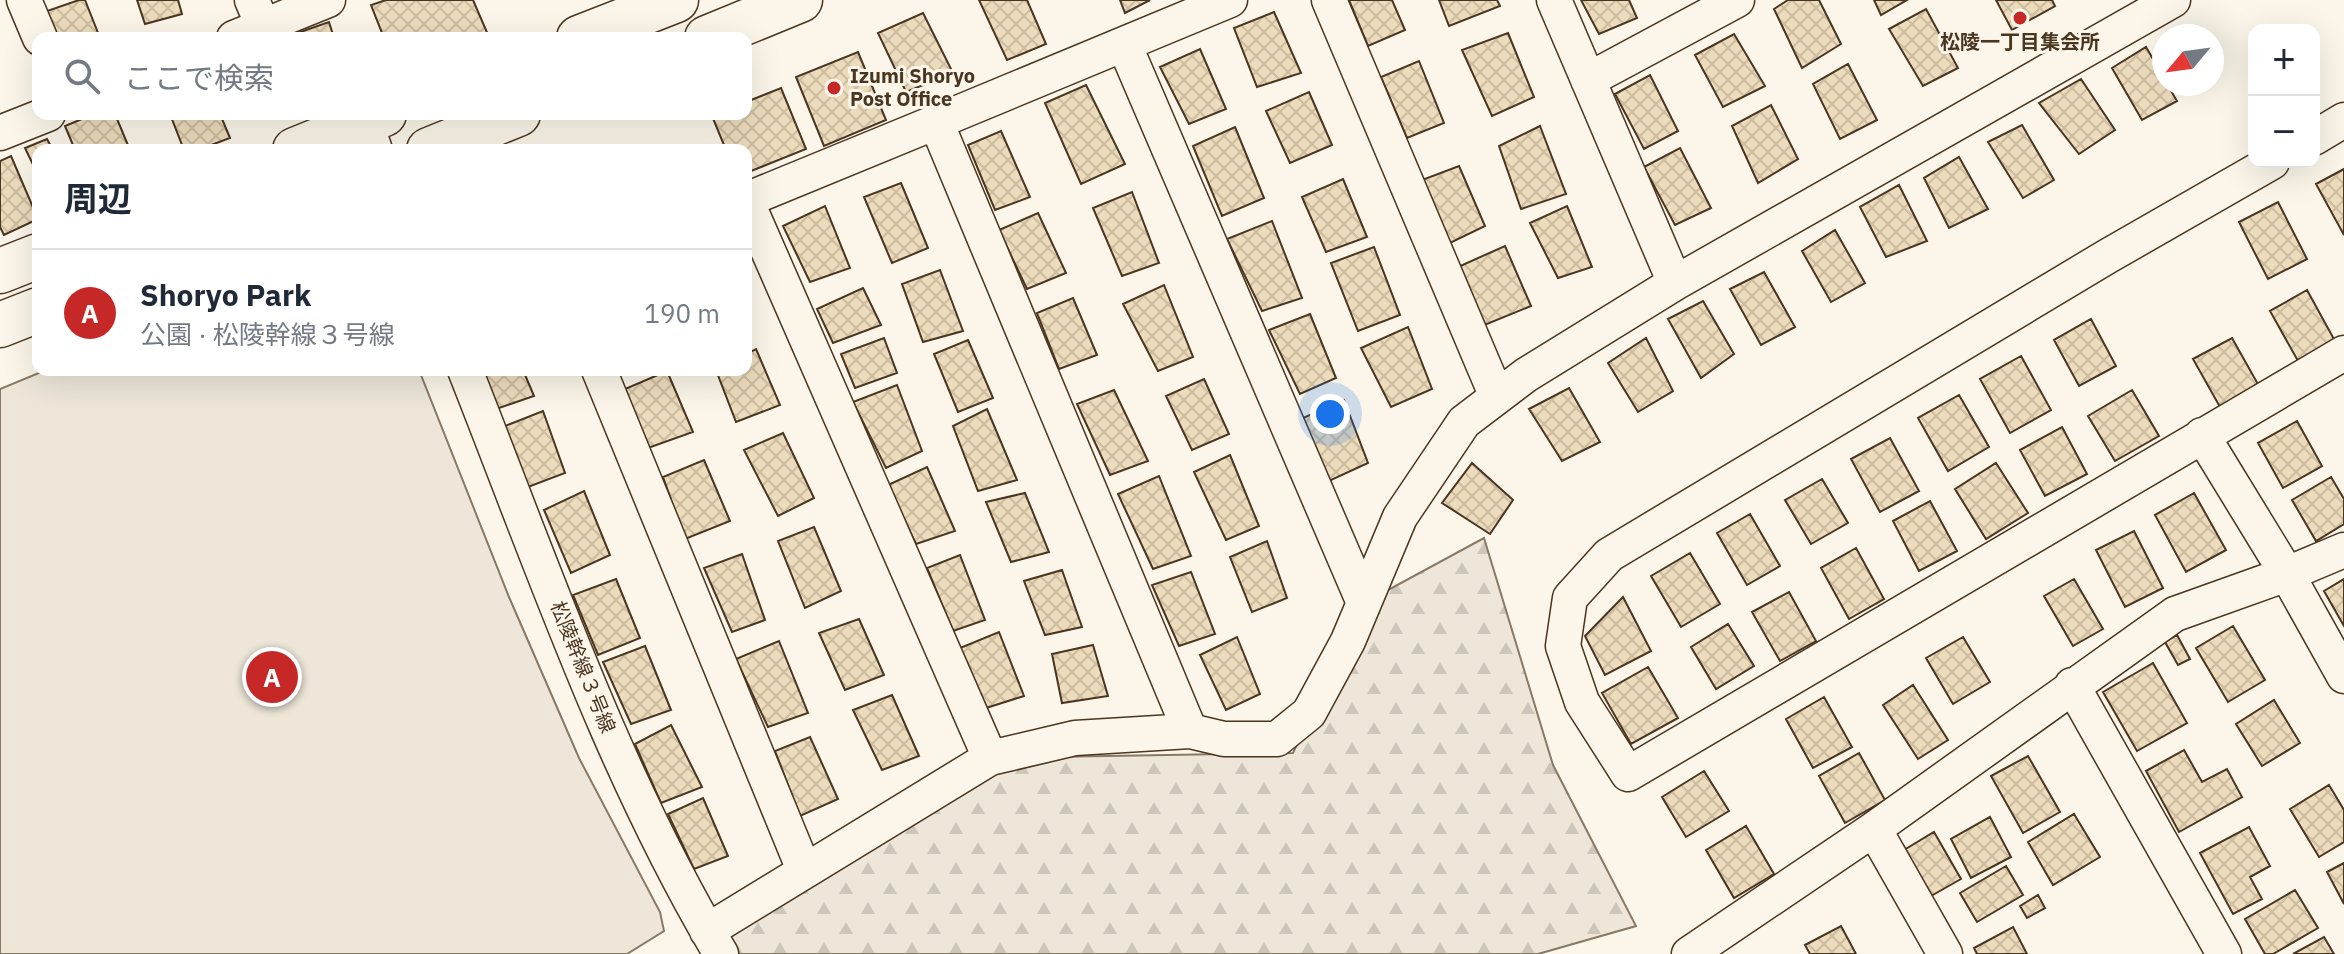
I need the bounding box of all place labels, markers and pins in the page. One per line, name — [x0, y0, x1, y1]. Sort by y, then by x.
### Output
marker: 松陵一丁目集会所 — [2011, 9, 2029, 27]
place label: 松陵一丁目集会所 — [1940, 28, 2100, 55]
place label: Izumi Shoryo Post Office — [850, 62, 975, 112]
marker: Izumi Shoryo Post Office — [825, 79, 843, 97]
pin: A — [246, 647, 298, 707]

